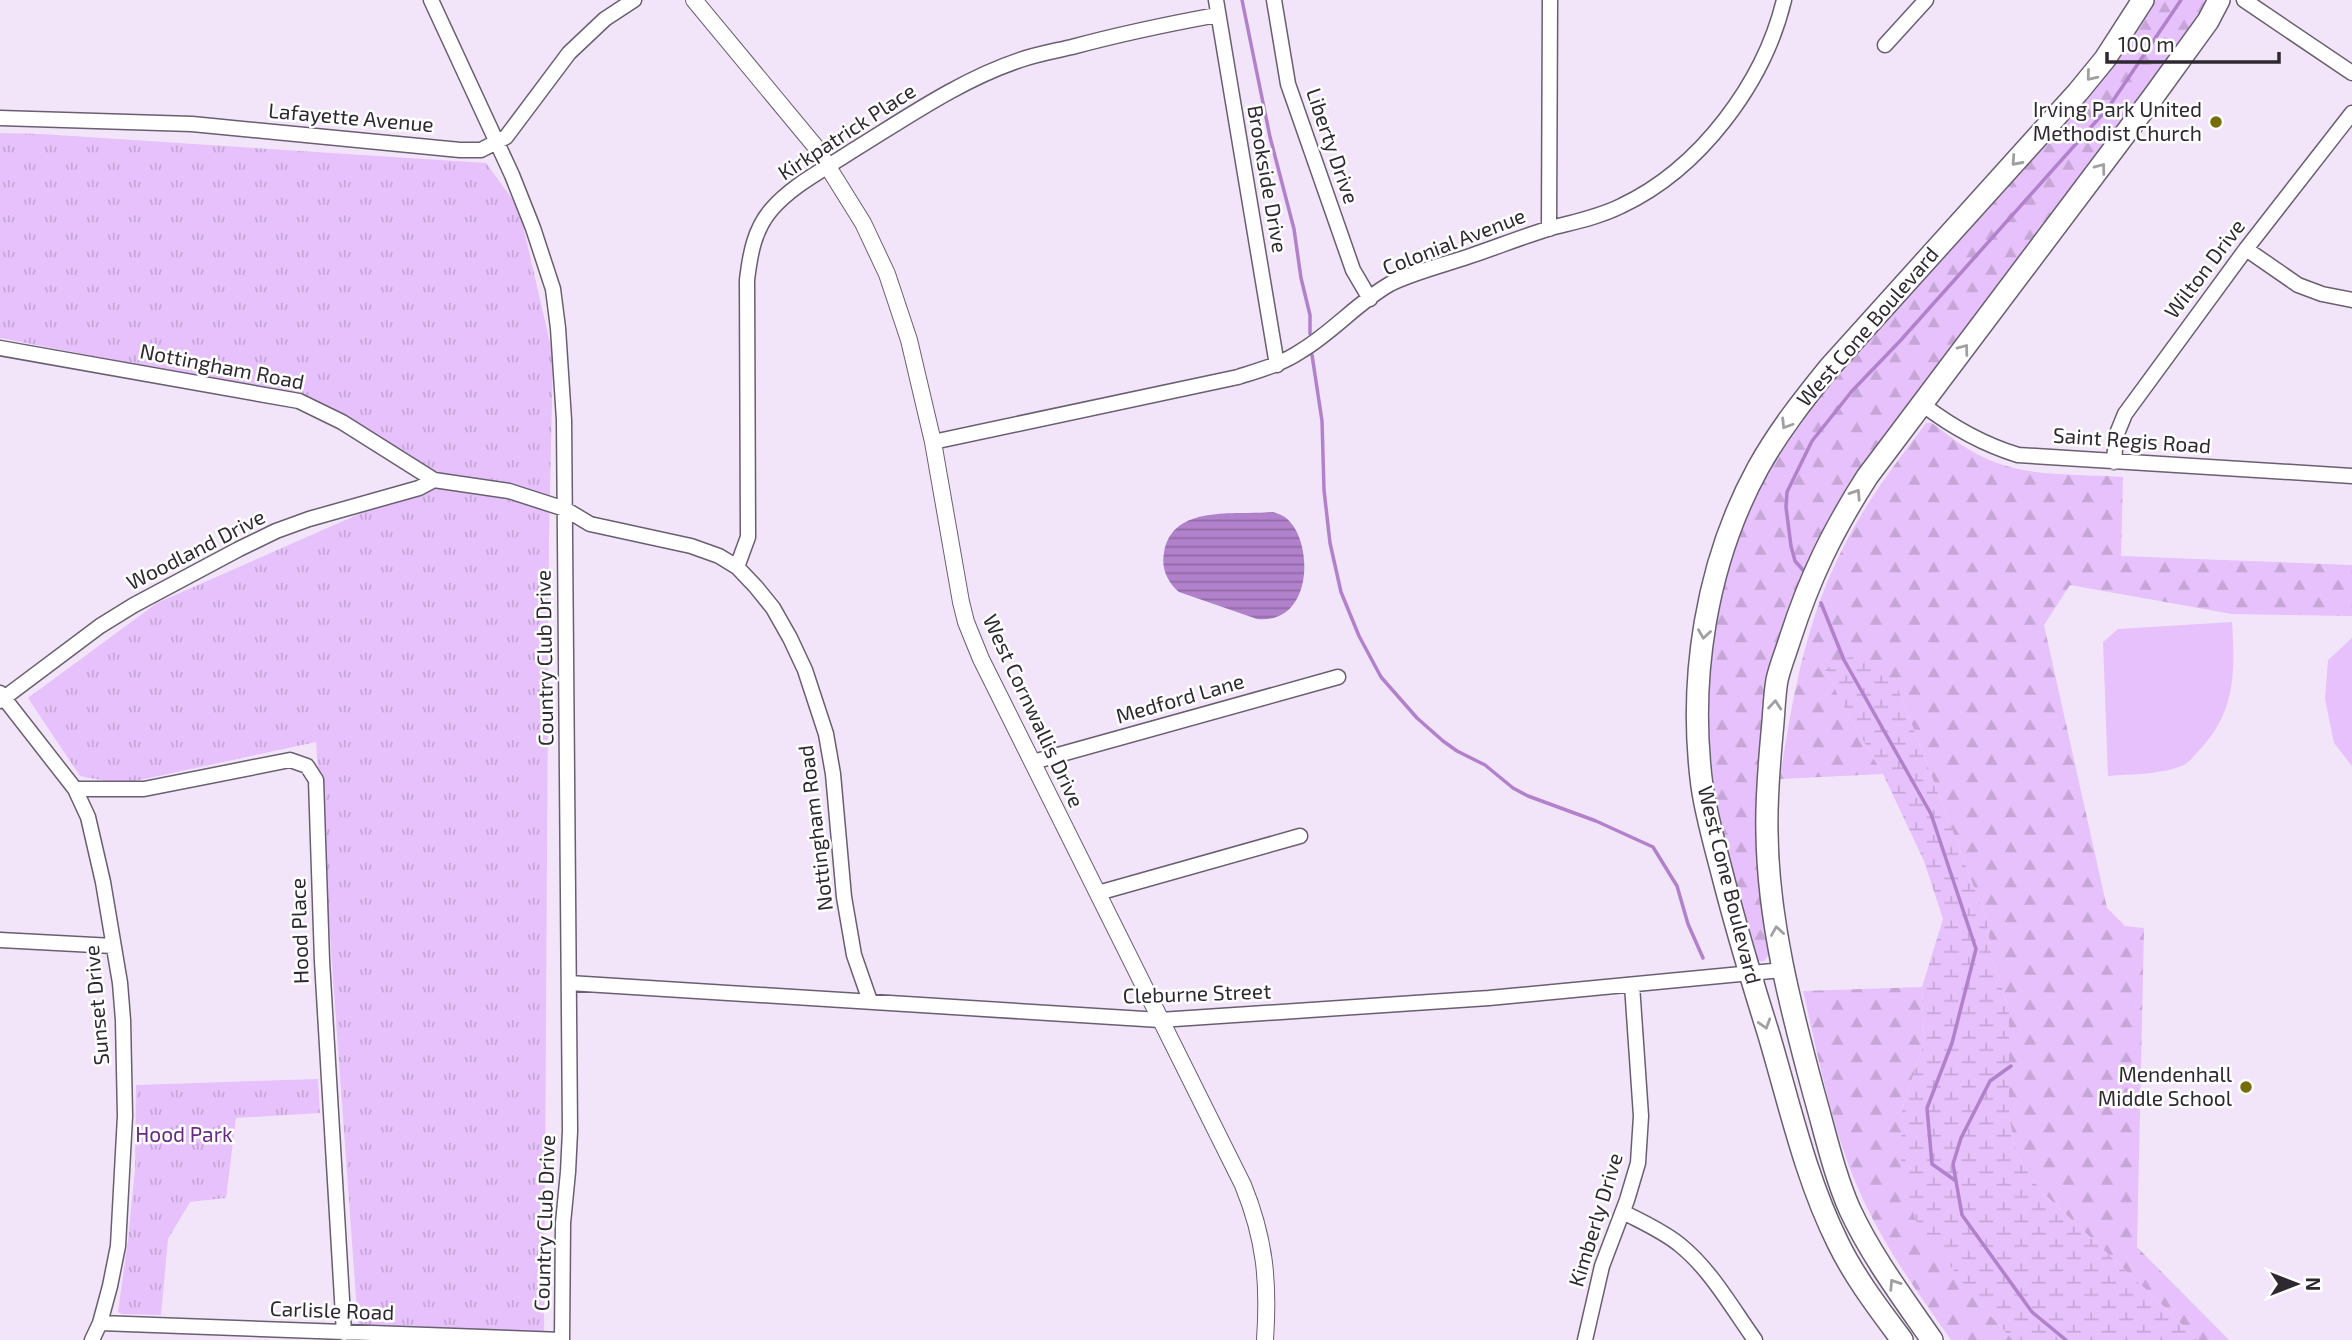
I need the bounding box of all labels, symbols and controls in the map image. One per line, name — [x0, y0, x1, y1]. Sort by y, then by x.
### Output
scale bar — [2107, 21, 2278, 65]
text: 100 m — [2118, 31, 2175, 56]
one-way arrow — [2086, 69, 2099, 81]
street label: Kirkpatrick Place — [773, 77, 920, 185]
street label: Liberty Drive — [1302, 84, 1365, 207]
place label: Irving Park United Methodist Church — [2033, 96, 2202, 145]
street label: Lafayette Avenue — [267, 97, 435, 136]
street label: Brookside Drive — [1243, 103, 1294, 254]
marker: Irving Park United Methodist Church — [2208, 114, 2224, 130]
one-way arrow — [2012, 153, 2025, 166]
one-way arrow — [2092, 163, 2105, 176]
street label: Colonial Avenue — [1378, 202, 1529, 279]
street label: Wilton Drive — [2158, 214, 2249, 323]
street label: West Cone Boulevard — [1791, 241, 1943, 411]
street label: Nottingham Road — [138, 337, 307, 394]
one-way arrow — [1955, 345, 1968, 357]
one-way arrow — [1781, 417, 1794, 430]
street label: Saint Regis Road — [2052, 422, 2212, 457]
one-way arrow — [1847, 489, 1860, 502]
street label: Woodland Drive — [122, 503, 269, 594]
street label: Country Club Drive — [529, 570, 558, 746]
street label: West Cornwallis Drive — [979, 610, 1090, 811]
one-way arrow — [1696, 628, 1711, 640]
street label: Medford Lane — [1113, 667, 1247, 728]
one-way arrow — [1767, 699, 1782, 710]
street label: Nottingham Road — [792, 744, 837, 913]
street label: West Cone Boulevard — [1694, 783, 1767, 986]
street label: Hood Place — [284, 878, 313, 985]
one-way arrow — [1770, 925, 1785, 937]
street label: Sunset Drive — [78, 944, 113, 1066]
street label: Cleburne Street — [1122, 977, 1272, 1008]
one-way arrow — [1757, 1018, 1772, 1030]
place label: Mendenhall Middle School — [2098, 1061, 2233, 1110]
marker: Mendenhall Middle School — [2238, 1079, 2254, 1095]
park label: Hood Park — [135, 1121, 233, 1146]
street label: Country Club Drive — [528, 1134, 559, 1312]
street label: Kimberly Drive — [1562, 1150, 1627, 1290]
north arrow — [2261, 1249, 2331, 1319]
text: N — [2302, 1277, 2325, 1291]
one-way arrow — [1889, 1279, 1902, 1292]
street label: Carlisle Road — [269, 1295, 395, 1324]

